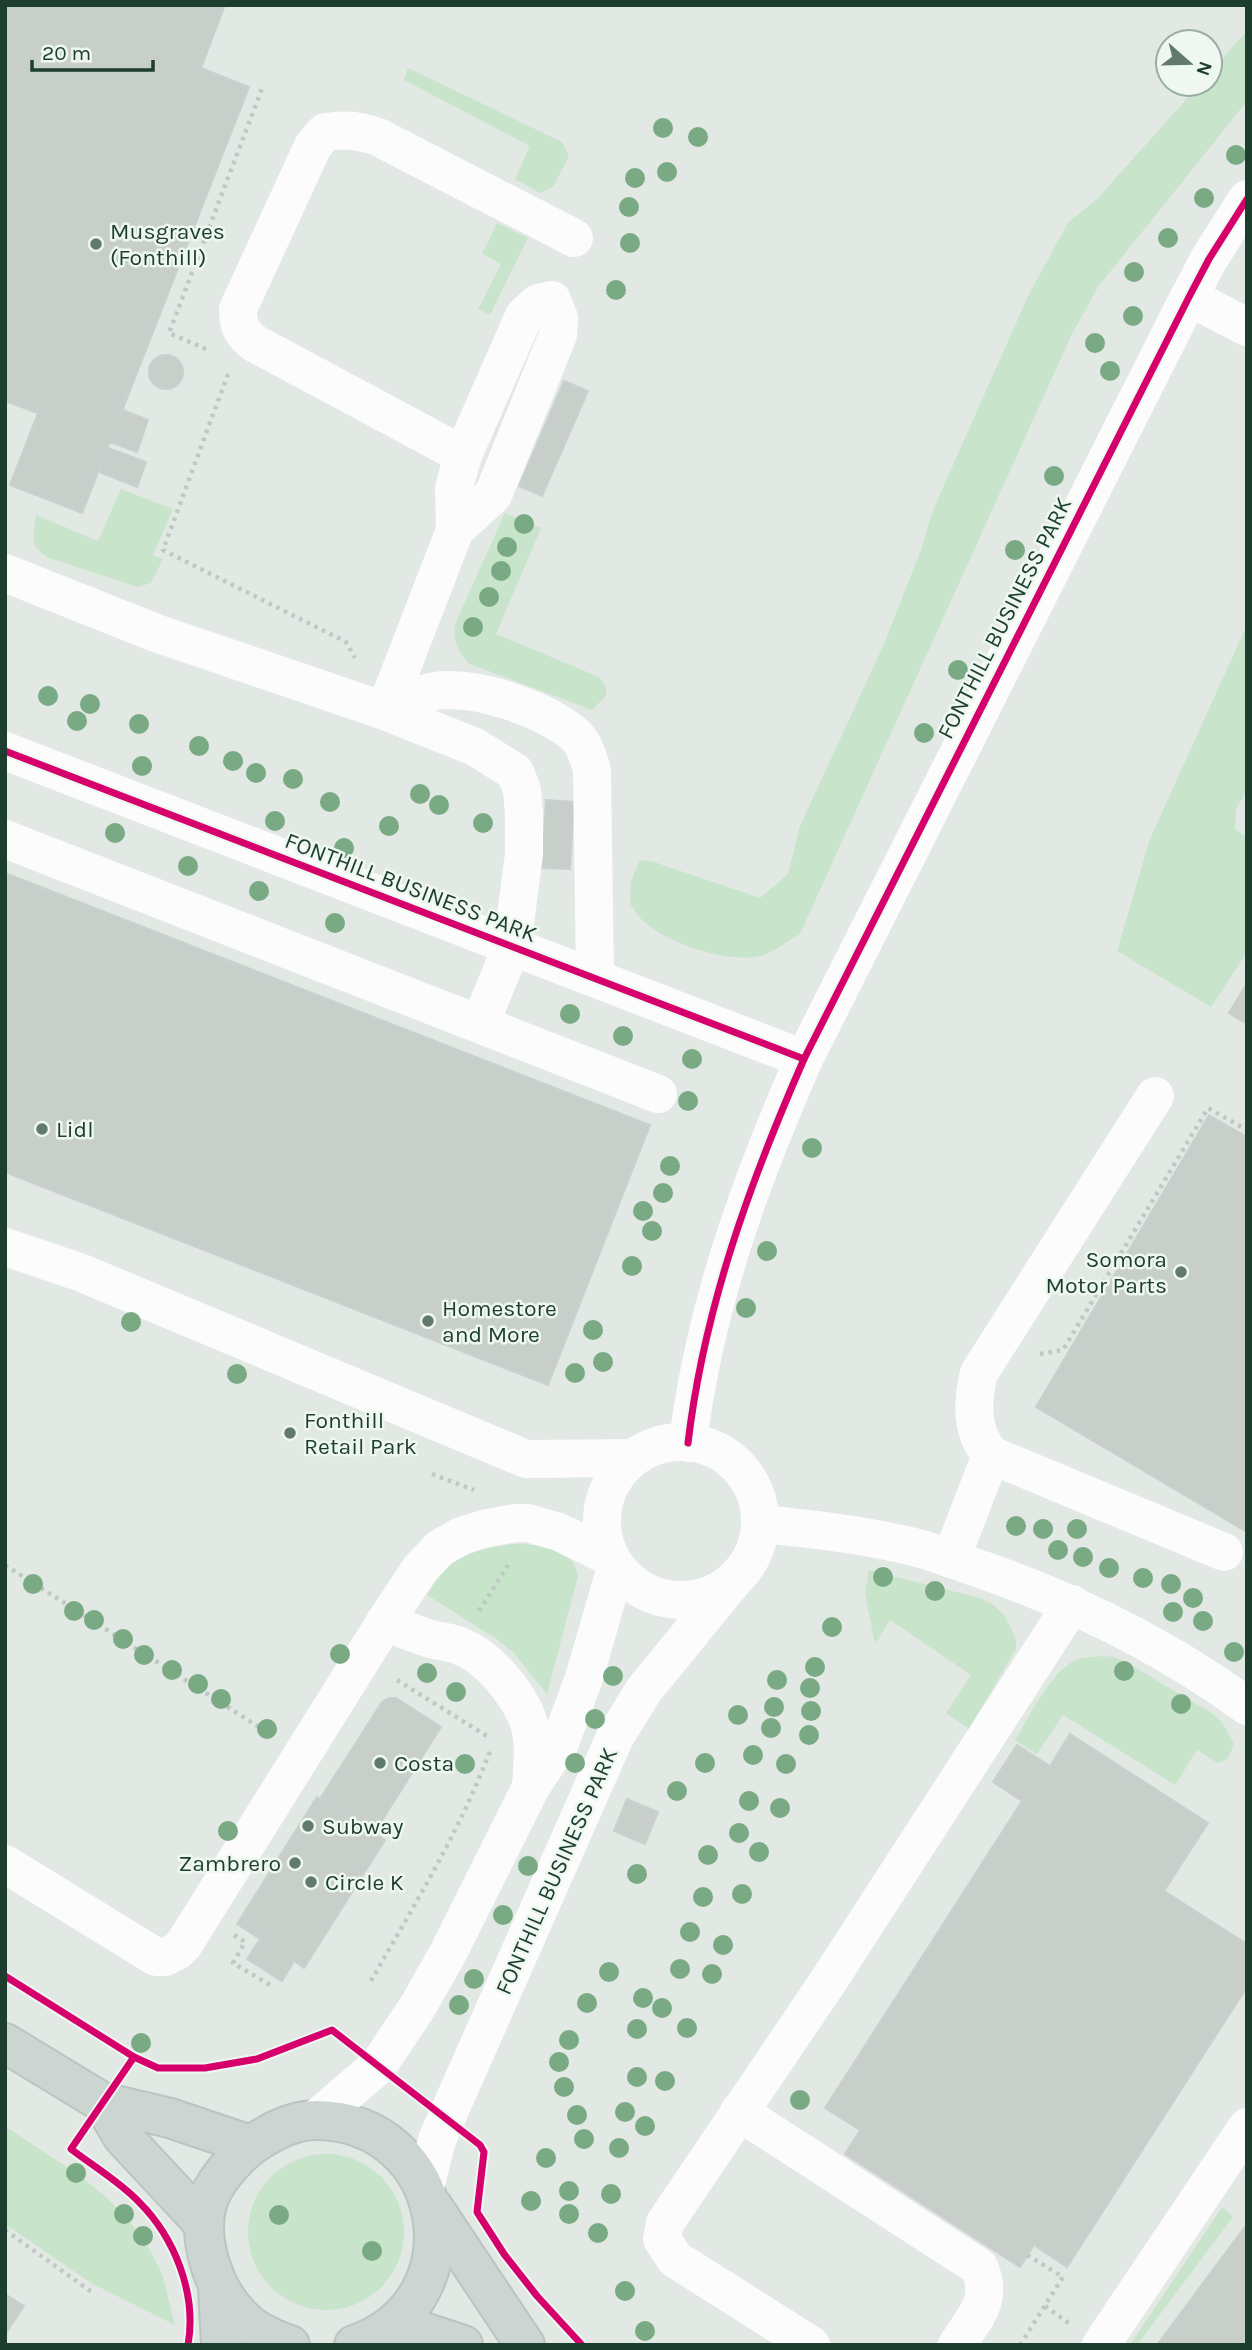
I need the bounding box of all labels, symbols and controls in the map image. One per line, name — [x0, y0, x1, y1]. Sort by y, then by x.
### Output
scale bar — [32, 28, 152, 72]
north arrow — [1154, 28, 1224, 98]
text: 20 m — [42, 41, 91, 65]
text: N — [1191, 58, 1217, 79]
place label: Musgraves (Fonthill) — [110, 218, 225, 271]
marker: Musgraves (Fonthill) — [88, 236, 104, 252]
street label: FONTHILL BUSINESS PARK — [932, 493, 1077, 744]
street label: FONTHILL BUSINESS PARK — [281, 827, 541, 948]
place label: Lidl — [56, 1116, 94, 1143]
marker: Lidl — [34, 1121, 50, 1137]
place label: Somora Motor Parts — [1046, 1246, 1167, 1299]
marker: Somora Motor Parts — [1173, 1264, 1189, 1280]
place label: Homestore and More — [442, 1295, 557, 1348]
marker: Homestore and More — [420, 1313, 436, 1329]
place label: Fonthill Retail Park — [304, 1407, 417, 1460]
marker: Fonthill Retail Park — [282, 1425, 298, 1441]
street label: FONTHILL BUSINESS PARK — [490, 1743, 623, 1999]
place label: Costa — [394, 1750, 454, 1777]
marker: Costa — [372, 1755, 388, 1771]
place label: Subway — [322, 1813, 404, 1840]
marker: Subway — [300, 1818, 316, 1834]
place label: Zambrero — [179, 1850, 281, 1877]
marker: Zambrero — [287, 1855, 303, 1871]
place label: Circle K — [325, 1869, 404, 1896]
marker: Circle K — [303, 1874, 319, 1890]

